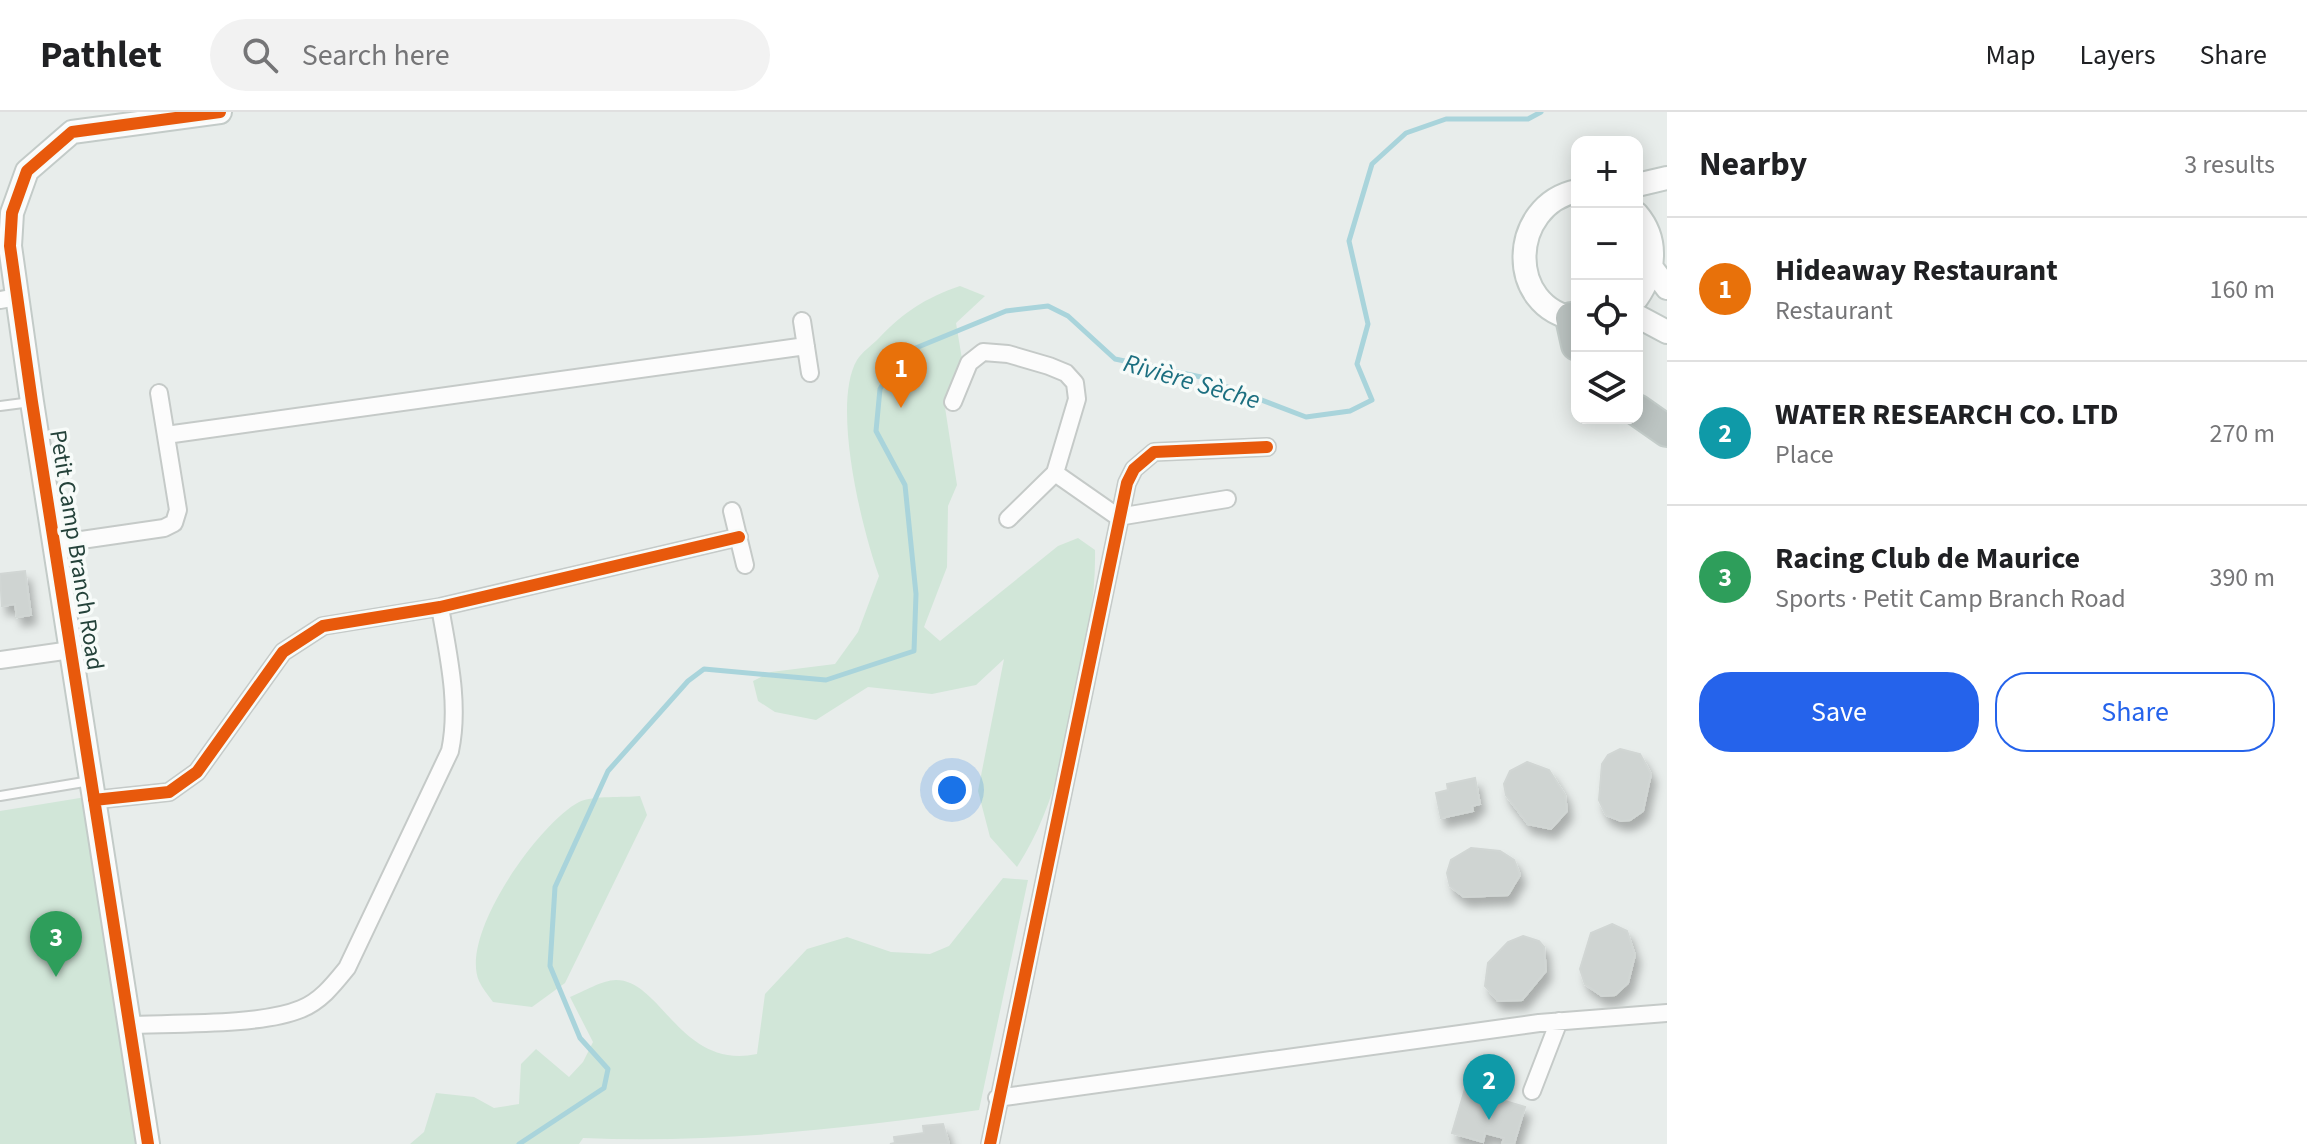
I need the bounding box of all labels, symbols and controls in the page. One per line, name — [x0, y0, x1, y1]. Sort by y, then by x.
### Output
search box — [210, 19, 770, 91]
text: Pathlet — [40, 28, 162, 82]
icon: search — [238, 33, 282, 77]
text: Search here — [302, 34, 450, 77]
text: Map — [1985, 35, 2035, 75]
text: Layers — [2079, 35, 2155, 75]
text: Share — [2199, 35, 2267, 75]
map controls — [1571, 136, 1643, 424]
button: + — [1571, 136, 1643, 208]
text: Nearby — [1699, 140, 1807, 189]
text: 3 results — [2184, 146, 2275, 183]
button: − — [1571, 208, 1643, 280]
text: Hideaway Restaurant — [1775, 249, 2058, 292]
text: 1 — [1718, 271, 1732, 308]
text: 160 m — [2209, 271, 2275, 308]
button: locate — [1571, 280, 1643, 352]
text: Restaurant — [1775, 292, 1893, 329]
pin: 1 — [875, 342, 927, 408]
water label: Rivière Sèche — [1119, 344, 1264, 419]
button: layers — [1571, 352, 1643, 424]
text: WATER RESEARCH CO. LTD — [1775, 393, 2119, 436]
text: 2 — [1718, 415, 1732, 452]
text: 270 m — [2209, 415, 2275, 452]
street label: Petit Camp Branch Road — [40, 427, 113, 673]
text: Place — [1775, 436, 1834, 473]
text: Racing Club de Maurice — [1775, 537, 2080, 580]
text: 3 — [1718, 559, 1732, 596]
text: 390 m — [2209, 559, 2275, 596]
text: Sports · Petit Camp Branch Road — [1775, 580, 2126, 617]
button: Save — [1699, 672, 1979, 752]
button: Share — [1995, 672, 2275, 752]
your location — [932, 770, 972, 810]
pin: 3 — [30, 911, 82, 977]
pin: 2 — [1463, 1054, 1515, 1120]

